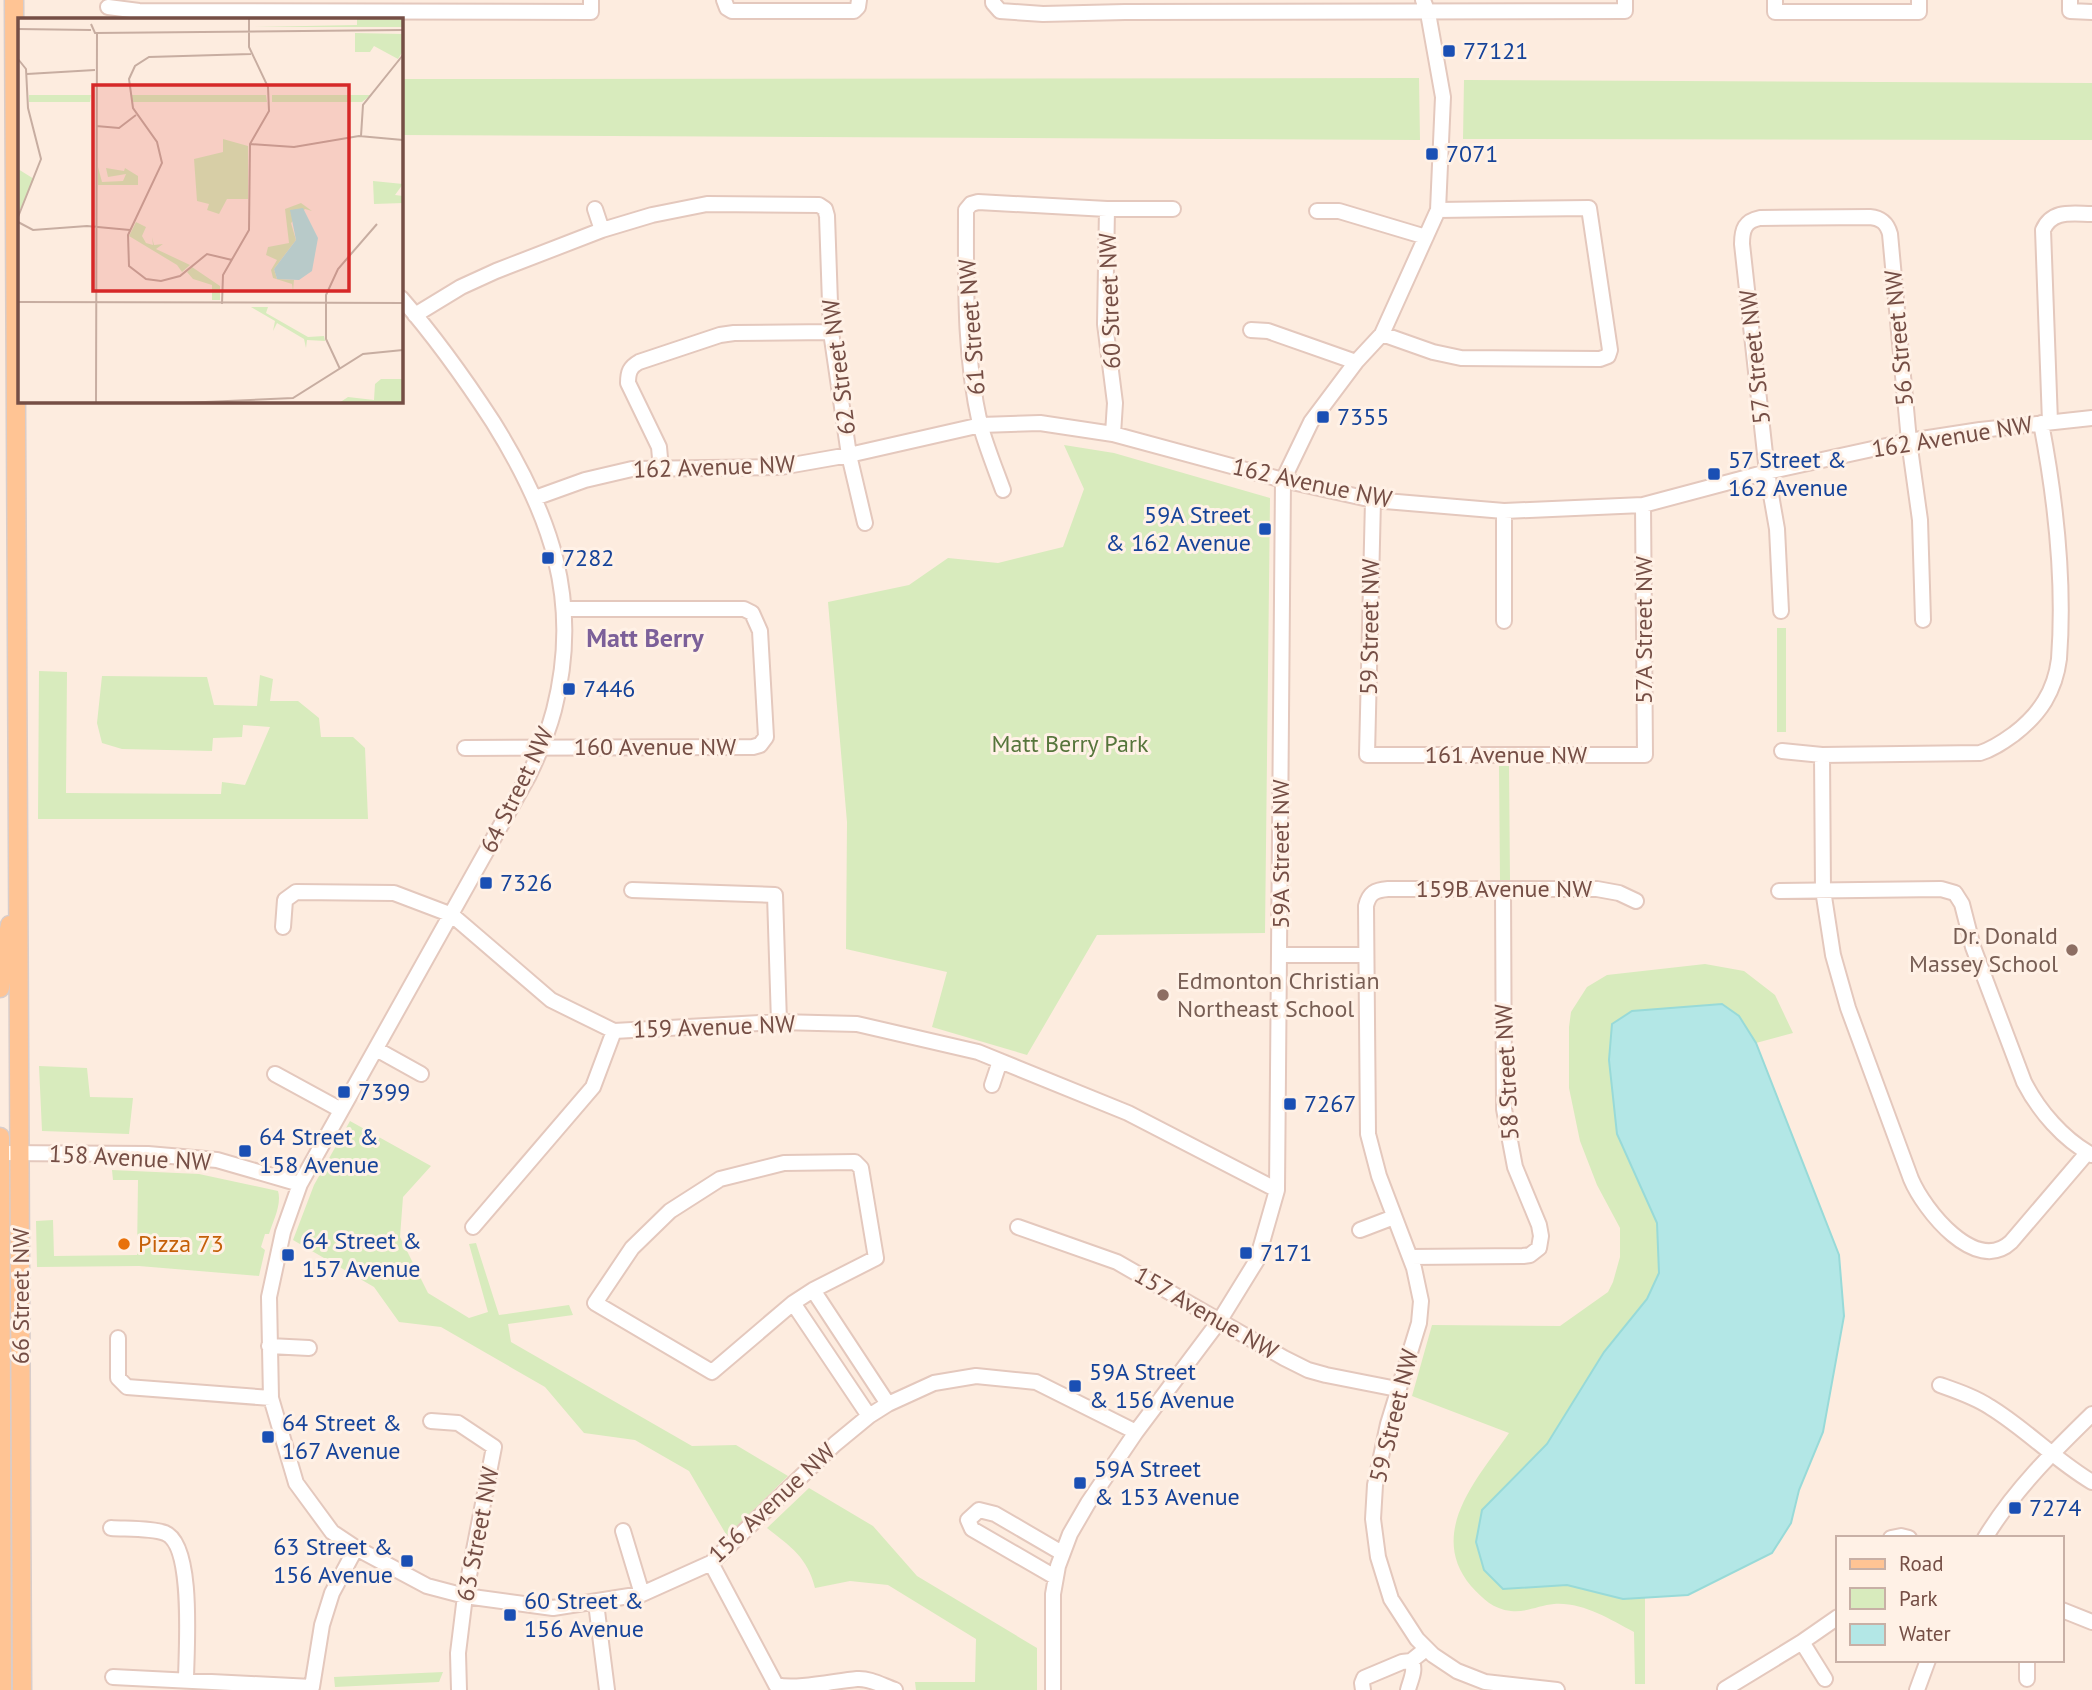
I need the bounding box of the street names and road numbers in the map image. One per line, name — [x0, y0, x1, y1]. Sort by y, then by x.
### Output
street label: 60 Street NW — [1092, 232, 1127, 370]
street label: 61 Street NW — [951, 258, 992, 396]
street label: 56 Street NW — [1877, 269, 1920, 407]
street label: 57 Street NW — [1732, 288, 1777, 426]
street label: 62 Street NW — [815, 297, 862, 437]
street label: 162 Avenue NW — [1869, 408, 2035, 465]
street label: 162 Avenue NW — [632, 448, 796, 485]
street label: 162 Avenue NW — [1230, 450, 1395, 515]
street label: 57A Street NW — [1628, 556, 1659, 704]
street label: 59 Street NW — [1353, 558, 1386, 695]
street label: 64 Street NW — [473, 722, 560, 858]
street label: 160 Avenue NW — [574, 731, 736, 762]
street label: 161 Avenue NW — [1425, 739, 1587, 770]
street label: 59A Street NW — [1265, 779, 1296, 929]
street label: 159B Avenue NW — [1416, 873, 1592, 904]
street label: 58 Street NW — [1487, 1003, 1526, 1141]
street label: 159 Avenue NW — [632, 1008, 796, 1045]
street label: 158 Avenue NW — [48, 1138, 212, 1177]
street label: 66 Street NW — [5, 1228, 36, 1364]
street label: 157 Avenue NW — [1129, 1259, 1284, 1366]
street label: 59 Street NW — [1362, 1346, 1425, 1486]
street label: 156 Avenue NW — [702, 1436, 842, 1569]
street label: 63 Street NW — [449, 1464, 506, 1604]

